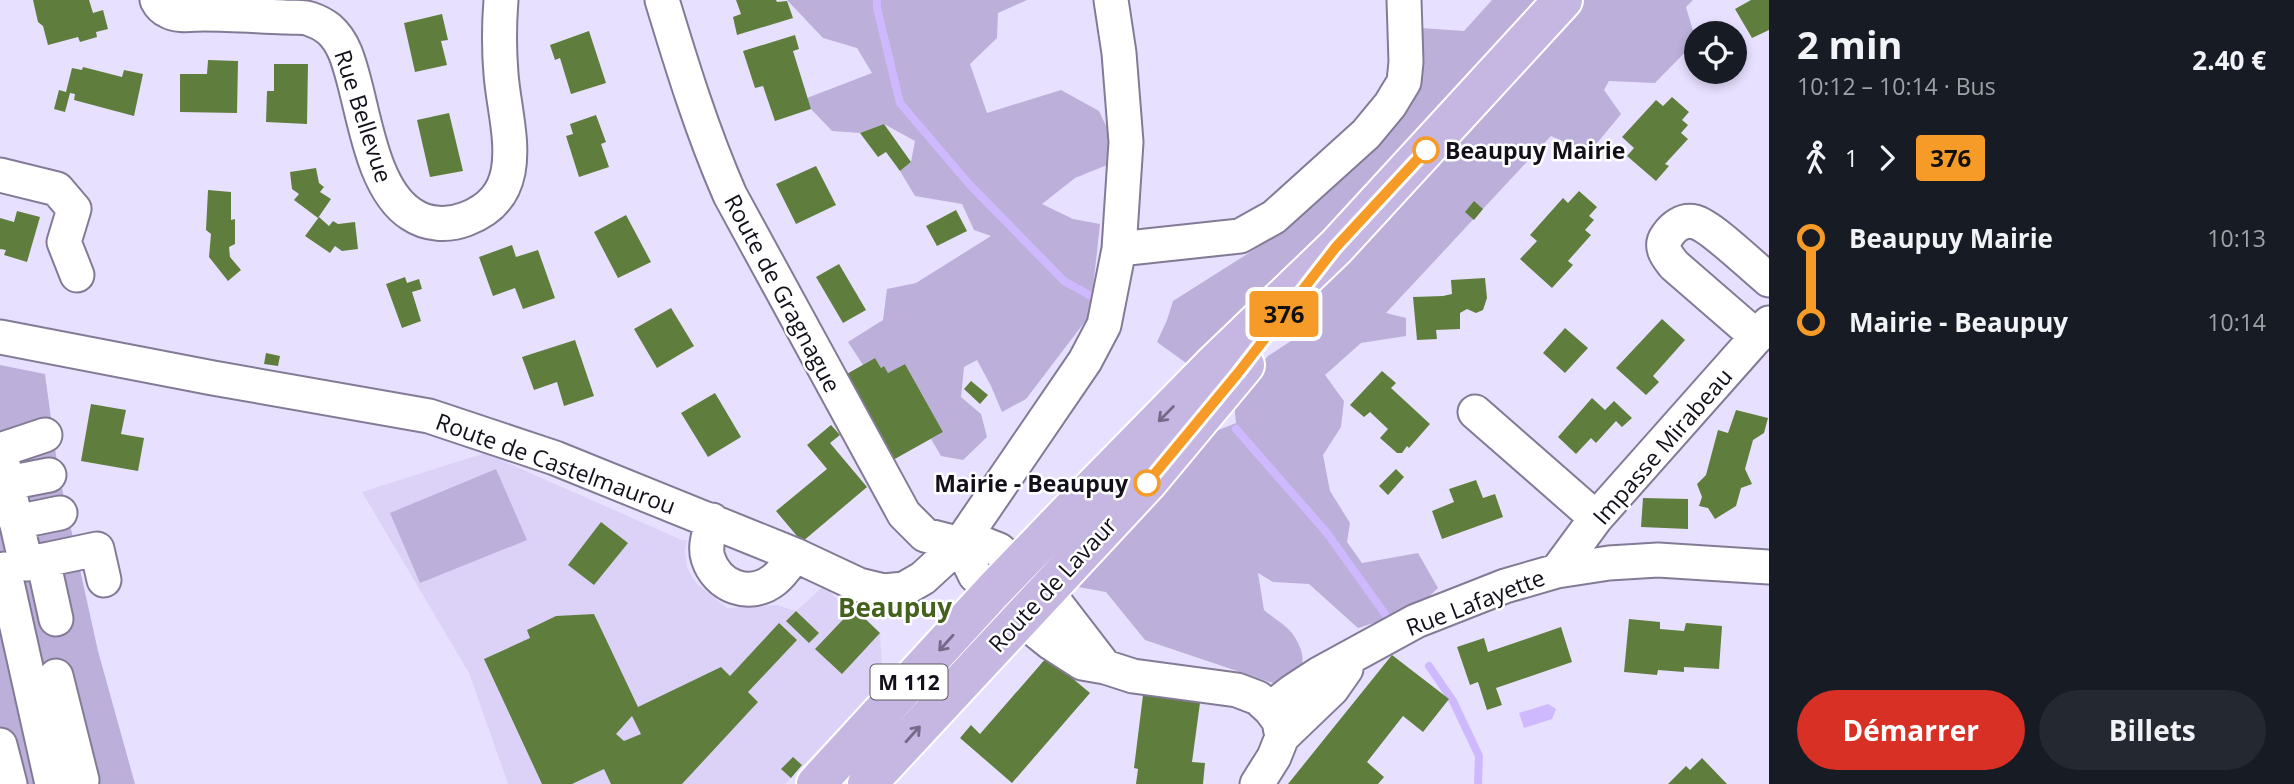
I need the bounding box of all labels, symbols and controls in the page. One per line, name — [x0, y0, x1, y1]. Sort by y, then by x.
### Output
text: 2 min — [1797, 18, 1902, 70]
map controls — [1684, 21, 1747, 84]
button: locate — [1684, 21, 1747, 84]
text: 2.40 € — [2192, 42, 2266, 78]
street label: Rue Bellevue — [327, 45, 401, 187]
text: 10:12 – 10:14 · Bus — [1797, 70, 1996, 102]
place label: Beaupuy Mairie — [1445, 134, 1625, 166]
marker: Beaupuy Mairie — [1413, 137, 1439, 163]
icon: walk — [1797, 139, 1835, 177]
icon: forward — [1868, 139, 1906, 177]
text: 376 — [1930, 141, 1971, 174]
text: 1 — [1845, 142, 1858, 174]
street label: Route de Gragnague — [717, 188, 849, 398]
text: Beaupuy Mairie — [1849, 220, 2053, 256]
text: 10:13 — [2207, 222, 2266, 254]
line badge: 376 — [1244, 291, 1324, 337]
text: 376 — [1263, 297, 1305, 330]
text: Mairie - Beaupuy — [1849, 304, 2068, 340]
text: 10:14 — [2207, 306, 2266, 338]
street label: Impasse Mirabeau — [1585, 361, 1739, 531]
street label: Route de Castelmaurou — [432, 405, 680, 521]
one-way arrow — [1157, 405, 1174, 422]
place label: Mairie - Beaupuy — [934, 467, 1129, 499]
marker: Mairie - Beaupuy — [1134, 470, 1160, 496]
street label: Route de Lavaur — [981, 509, 1124, 659]
street label: Rue Lafayette — [1401, 561, 1549, 643]
district label: Beaupuy — [838, 589, 952, 625]
one-way arrow — [937, 634, 954, 651]
road number: M 112 — [870, 664, 948, 700]
button: Démarrer — [1797, 690, 2025, 770]
button: Billets — [2039, 690, 2266, 770]
one-way arrow — [905, 726, 922, 743]

